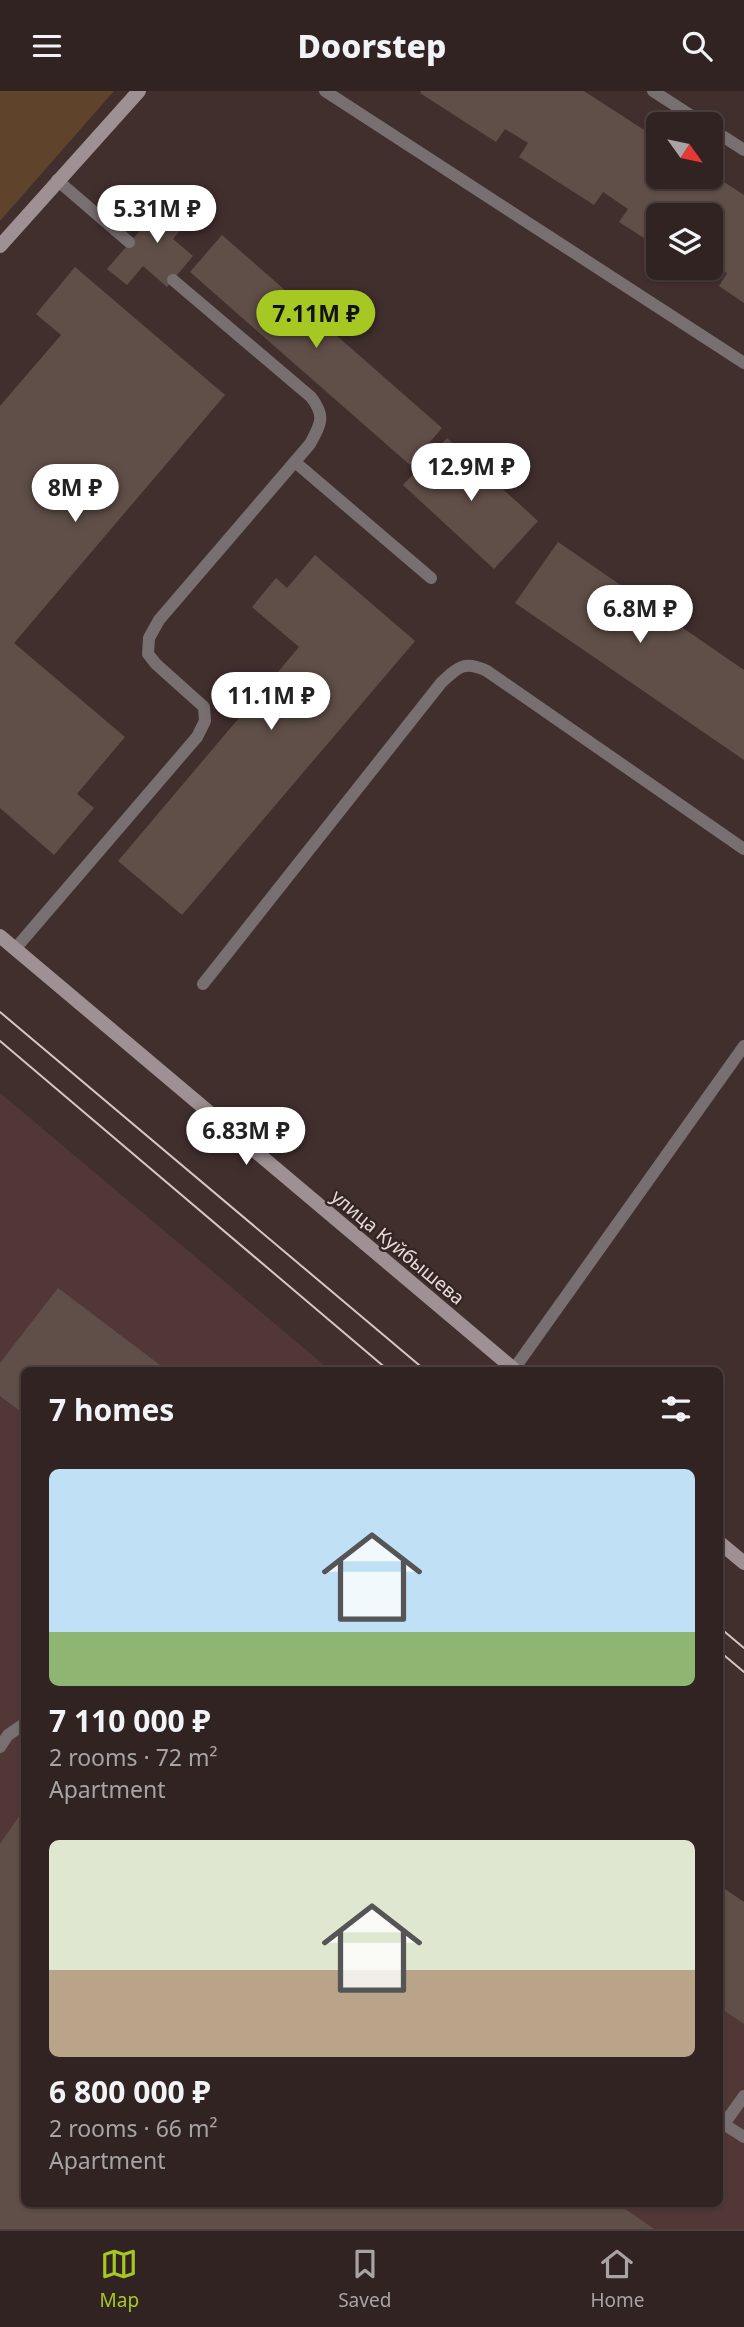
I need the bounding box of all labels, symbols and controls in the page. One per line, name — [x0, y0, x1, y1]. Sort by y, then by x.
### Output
text: Doorstep — [298, 24, 446, 67]
icon: menu — [28, 27, 66, 65]
icon: search — [678, 27, 716, 65]
north arrow — [646, 112, 723, 189]
map controls — [646, 112, 723, 280]
pin: 5.31M ₽ — [92, 185, 222, 245]
text: 5.31M ₽ — [113, 192, 201, 224]
button: layers — [646, 203, 723, 280]
pin: 7.11M ₽ — [251, 291, 381, 350]
text: 7.11M ₽ — [272, 297, 360, 329]
pin: 12.9M ₽ — [406, 443, 536, 503]
text: 12.9M ₽ — [427, 450, 515, 482]
pin: 8M ₽ — [34, 465, 116, 524]
text: 8M ₽ — [48, 471, 102, 503]
pin: 6.8M ₽ — [583, 585, 697, 645]
text: 6.8M ₽ — [603, 592, 677, 624]
pin: 11.1M ₽ — [206, 673, 336, 732]
text: 11.1M ₽ — [227, 679, 315, 711]
pin: 6.83M ₽ — [181, 1107, 311, 1167]
text: 6.83M ₽ — [202, 1114, 290, 1146]
street label: улица Куйбышева — [326, 1184, 470, 1310]
text: 7 homes — [49, 1389, 174, 1430]
icon: filters — [657, 1390, 695, 1428]
icon: home — [309, 1514, 435, 1640]
text: 7 110 000 ₽ — [49, 1700, 211, 1741]
text: 2 rooms · 72 m² — [49, 1741, 218, 1773]
text: Apartment — [49, 1773, 166, 1805]
icon: home — [309, 1885, 435, 2011]
text: 6 800 000 ₽ — [49, 2071, 211, 2112]
text: 2 rooms · 66 m² — [49, 2112, 218, 2144]
text: Apartment — [49, 2144, 166, 2176]
tab: Map — [100, 2245, 139, 2313]
tab: Saved — [338, 2245, 391, 2313]
tab: Home — [590, 2245, 644, 2313]

